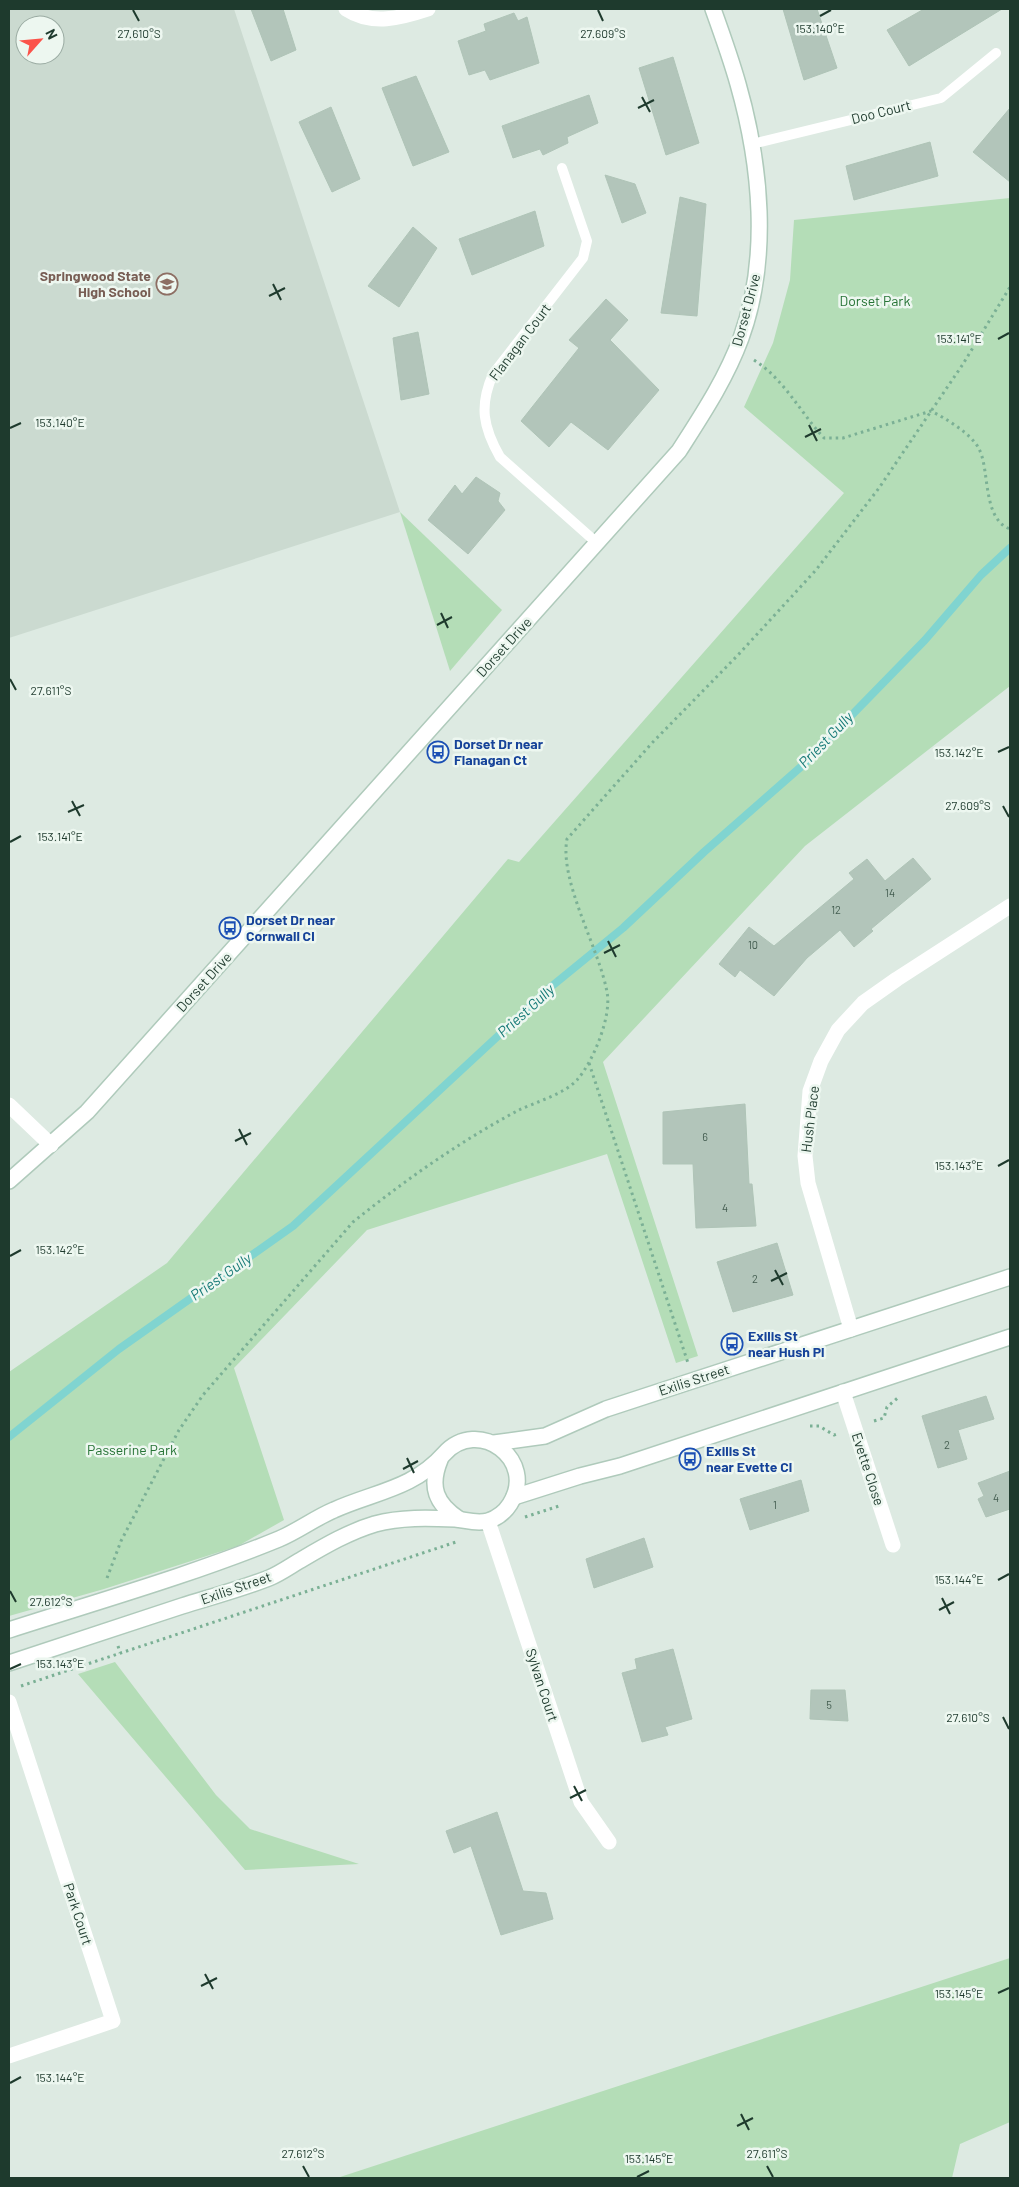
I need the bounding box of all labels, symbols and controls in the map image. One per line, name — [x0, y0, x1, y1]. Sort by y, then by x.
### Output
north arrow — [15, 15, 65, 65]
text: 153.140°E — [795, 21, 845, 35]
text: N — [42, 26, 62, 42]
text: 27.610°S — [117, 26, 161, 40]
text: 27.609°S — [580, 26, 626, 40]
street label: Doo Court — [849, 96, 912, 127]
place label: Springwood State High School — [40, 267, 151, 300]
school or university icon: Springwood State High School — [155, 272, 179, 296]
street label: Dorset Drive — [728, 272, 763, 348]
park label: Dorset Park — [840, 292, 910, 309]
street label: Flanagan Court — [485, 300, 554, 384]
text: 153.141°E — [936, 331, 982, 345]
text: 153.140°E — [35, 415, 85, 429]
street label: Dorset Drive — [472, 613, 535, 680]
text: 27.611°S — [31, 683, 71, 697]
water label: Priest Gully — [794, 707, 857, 771]
place label: Dorset Dr near Flanagan Ct — [454, 735, 544, 768]
bus stop icon: Dorset Dr near Flanagan Ct — [426, 740, 450, 764]
text: 153.142°E — [935, 745, 983, 759]
text: 27.609°S — [945, 798, 991, 812]
text: 153.141°E — [37, 829, 83, 843]
house number: 14 — [885, 886, 895, 899]
house number: 12 — [831, 903, 841, 916]
place label: Dorset Dr near Cornwall Cl — [246, 911, 336, 944]
bus stop icon: Dorset Dr near Cornwall Cl — [218, 916, 242, 940]
house number: 10 — [748, 938, 758, 951]
street label: Dorset Drive — [172, 948, 235, 1015]
water label: Priest Gully — [493, 979, 559, 1041]
street label: Hush Place — [797, 1085, 822, 1153]
house number: 6 — [702, 1130, 708, 1143]
text: 153.143°E — [935, 1158, 983, 1172]
house number: 4 — [722, 1201, 728, 1214]
text: 153.142°E — [36, 1242, 84, 1256]
water label: Priest Gully — [186, 1248, 256, 1304]
house number: 2 — [752, 1272, 758, 1285]
place label: Exilis St near Hush Pl — [748, 1327, 824, 1360]
bus stop icon: Exilis St near Hush Pl — [720, 1332, 744, 1356]
street label: Exilis Street — [656, 1360, 731, 1399]
street label: Evette Close — [849, 1430, 888, 1508]
house number: 2 — [944, 1438, 950, 1451]
park label: Passerine Park — [87, 1441, 177, 1458]
place label: Exilis St near Evette Cl — [706, 1442, 792, 1475]
bus stop icon: Exilis St near Evette Cl — [678, 1447, 702, 1471]
house number: 4 — [993, 1491, 999, 1504]
house number: 1 — [773, 1498, 777, 1511]
street label: Exilis Street — [198, 1568, 273, 1607]
text: 153.144°E — [934, 1572, 984, 1586]
text: 27.612°S — [29, 1594, 73, 1608]
street label: Sylvan Court — [523, 1646, 562, 1724]
text: 153.143°E — [36, 1656, 84, 1670]
house number: 5 — [826, 1698, 832, 1711]
text: 27.610°S — [946, 1710, 990, 1724]
street label: Park Court — [60, 1881, 96, 1947]
text: 153.145°E — [935, 1986, 983, 2000]
text: 153.144°E — [35, 2070, 85, 2084]
text: 27.612°S — [281, 2146, 325, 2160]
text: 27.611°S — [747, 2146, 787, 2160]
text: 153.145°E — [625, 2151, 673, 2165]

